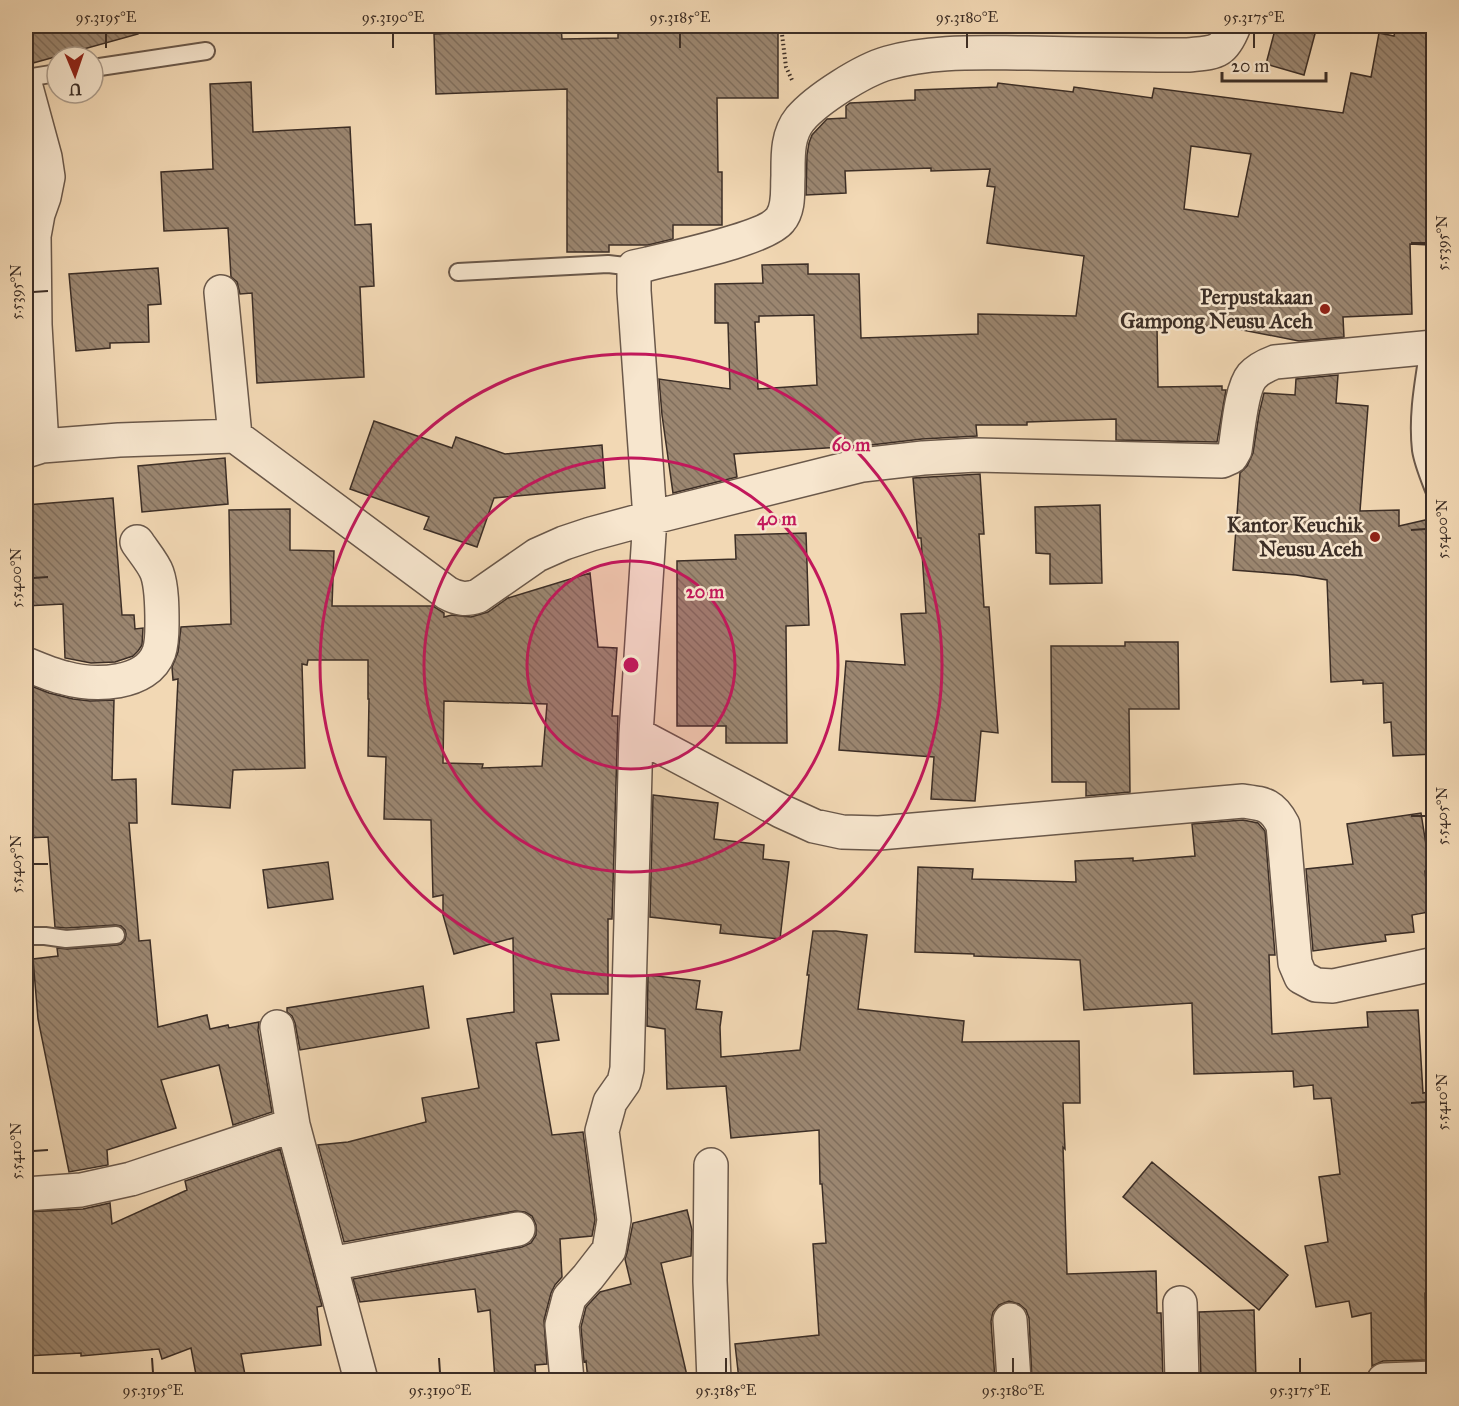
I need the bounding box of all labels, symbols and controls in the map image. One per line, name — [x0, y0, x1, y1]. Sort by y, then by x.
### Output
text: 95.3195°E — [76, 8, 137, 26]
text: 95.3190°E — [362, 8, 425, 26]
text: 95.3185°E — [650, 8, 711, 26]
text: 95.3180°E — [936, 8, 999, 26]
text: 95.3175°E — [1224, 8, 1285, 26]
north arrow — [45, 45, 105, 105]
scale bar — [1222, 45, 1326, 83]
text: 20 m — [1231, 55, 1269, 77]
text: U — [68, 80, 82, 99]
text: 5.5395°N — [1433, 215, 1451, 271]
text: 5.5395°N — [7, 264, 25, 320]
place label: Perpustakaan Gampong Neusu Aceh — [1120, 284, 1314, 334]
marker: Perpustakaan Gampong Neusu Aceh — [1318, 302, 1332, 316]
text: 60 m — [832, 434, 871, 456]
text: 5.5400°N — [1433, 499, 1451, 559]
text: 40 m — [757, 508, 798, 531]
place label: Kantor Keuchik Neusu Aceh — [1227, 512, 1364, 562]
marker: Kantor Keuchik Neusu Aceh — [1368, 530, 1382, 544]
text: 5.5400°N — [7, 548, 25, 608]
text: 20 m — [686, 581, 725, 603]
centre of rings — [621, 655, 641, 675]
text: 5.5405°N — [1433, 787, 1451, 845]
text: 5.5405°N — [7, 835, 25, 893]
text: 5.5410°N — [1433, 1073, 1451, 1131]
text: 5.5410°N — [7, 1122, 25, 1180]
text: 95.3195°E — [123, 1381, 184, 1399]
text: 95.3190°E — [409, 1381, 472, 1399]
text: 95.3185°E — [696, 1381, 757, 1399]
text: 95.3180°E — [982, 1381, 1045, 1399]
text: 95.3175°E — [1270, 1381, 1331, 1399]

